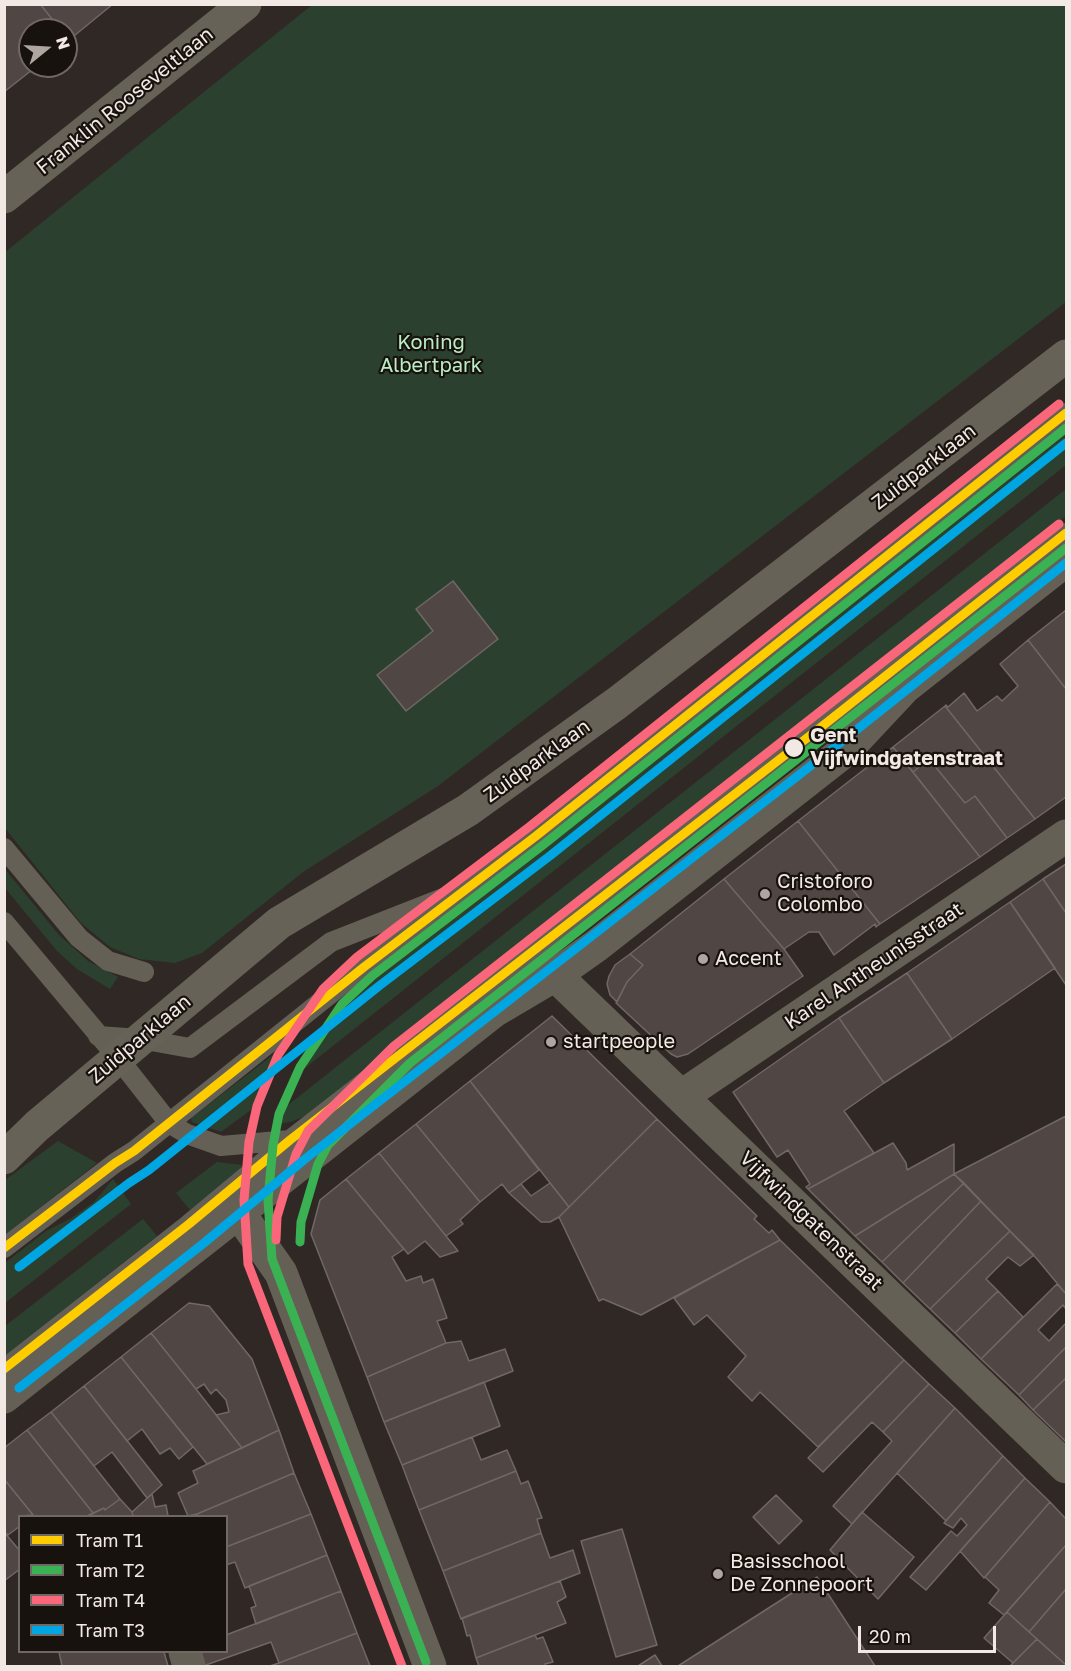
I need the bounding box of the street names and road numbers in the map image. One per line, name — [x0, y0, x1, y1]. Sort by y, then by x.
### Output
street label: Franklin Rooseveltlaan — [32, 22, 218, 180]
street label: Zuidparklaan — [867, 419, 981, 515]
street label: Zuidparklaan — [479, 714, 595, 808]
street label: Karel Antheunisstraat — [780, 897, 968, 1035]
street label: Zuidparklaan — [84, 990, 196, 1088]
street label: Vijfwindgatenstraat — [734, 1146, 888, 1296]

